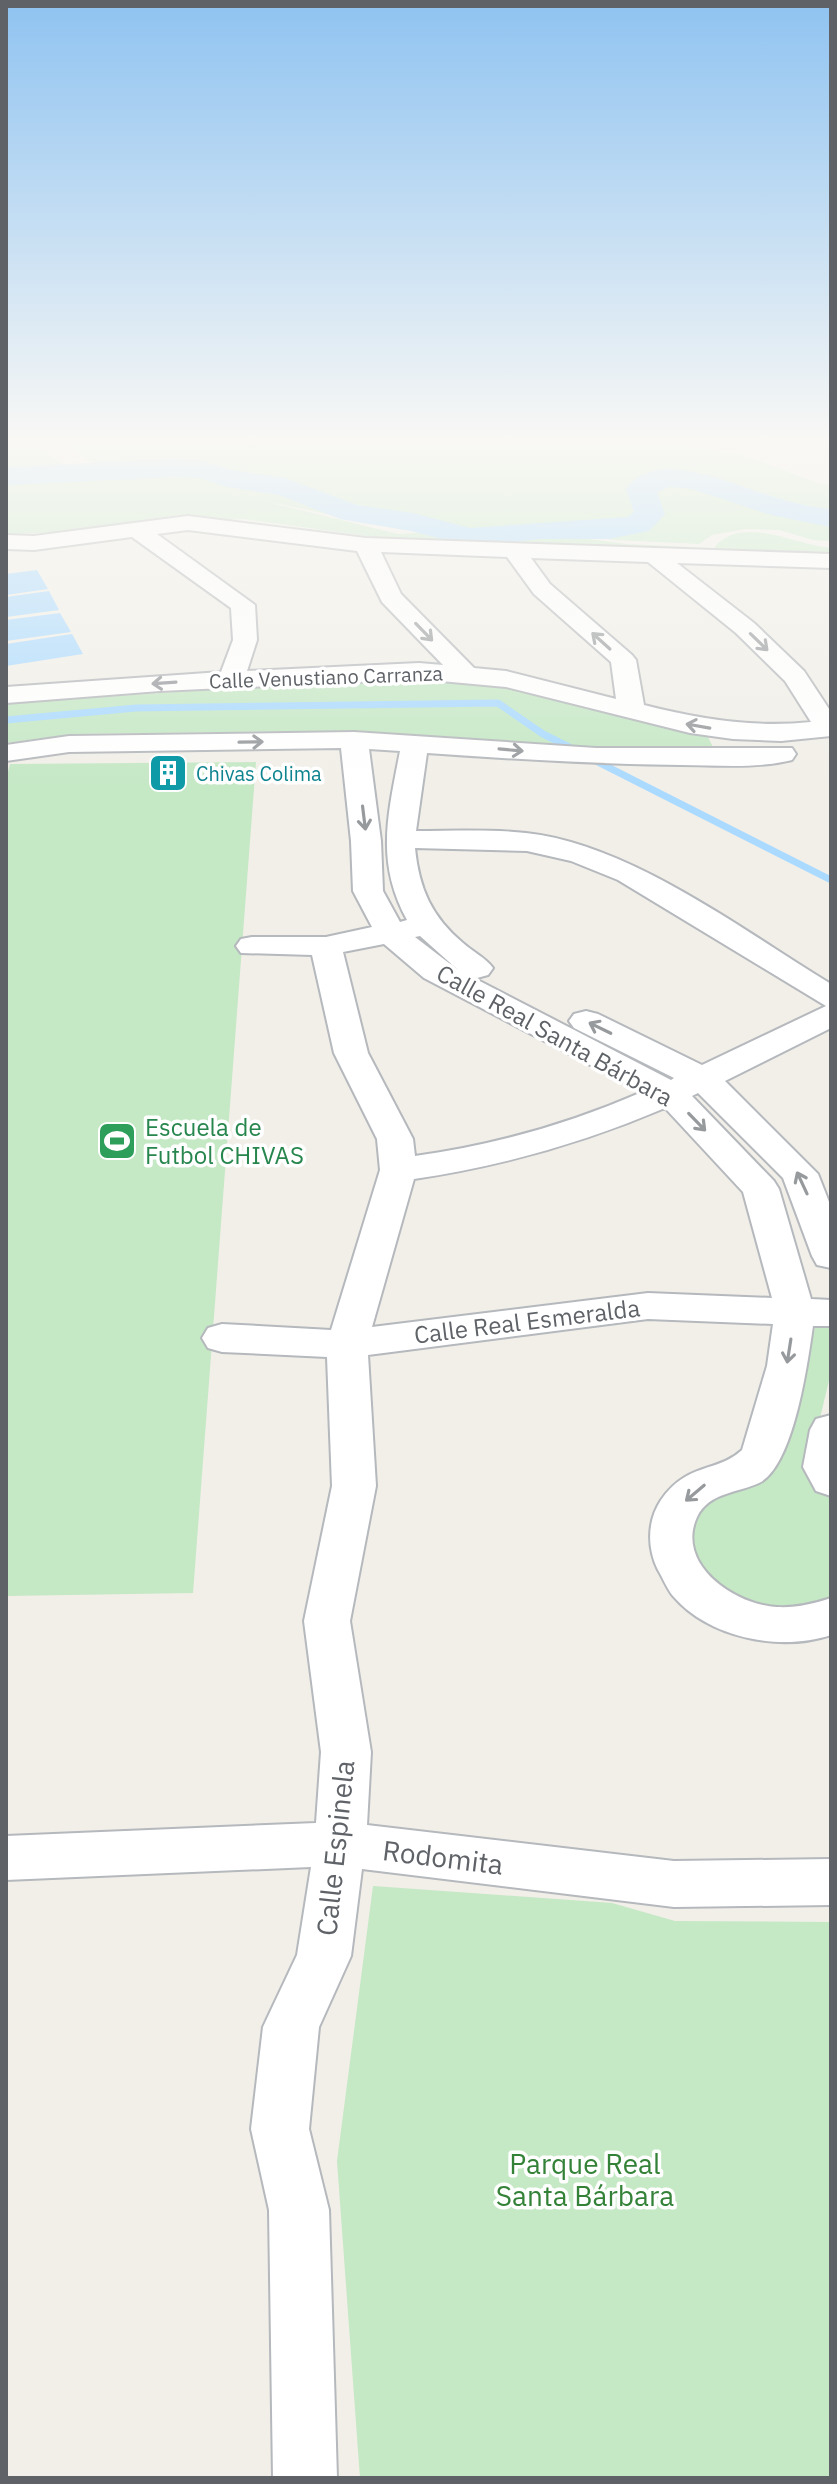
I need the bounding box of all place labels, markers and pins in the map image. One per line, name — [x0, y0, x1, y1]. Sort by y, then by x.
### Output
building icon: Chivas Colima — [147, 752, 189, 794]
place label: Chivas Colima — [196, 760, 322, 787]
place label: Escuela de Futbol CHIVAS — [145, 1111, 304, 1171]
sports icon: Escuela de Futbol CHIVAS — [96, 1120, 138, 1162]

